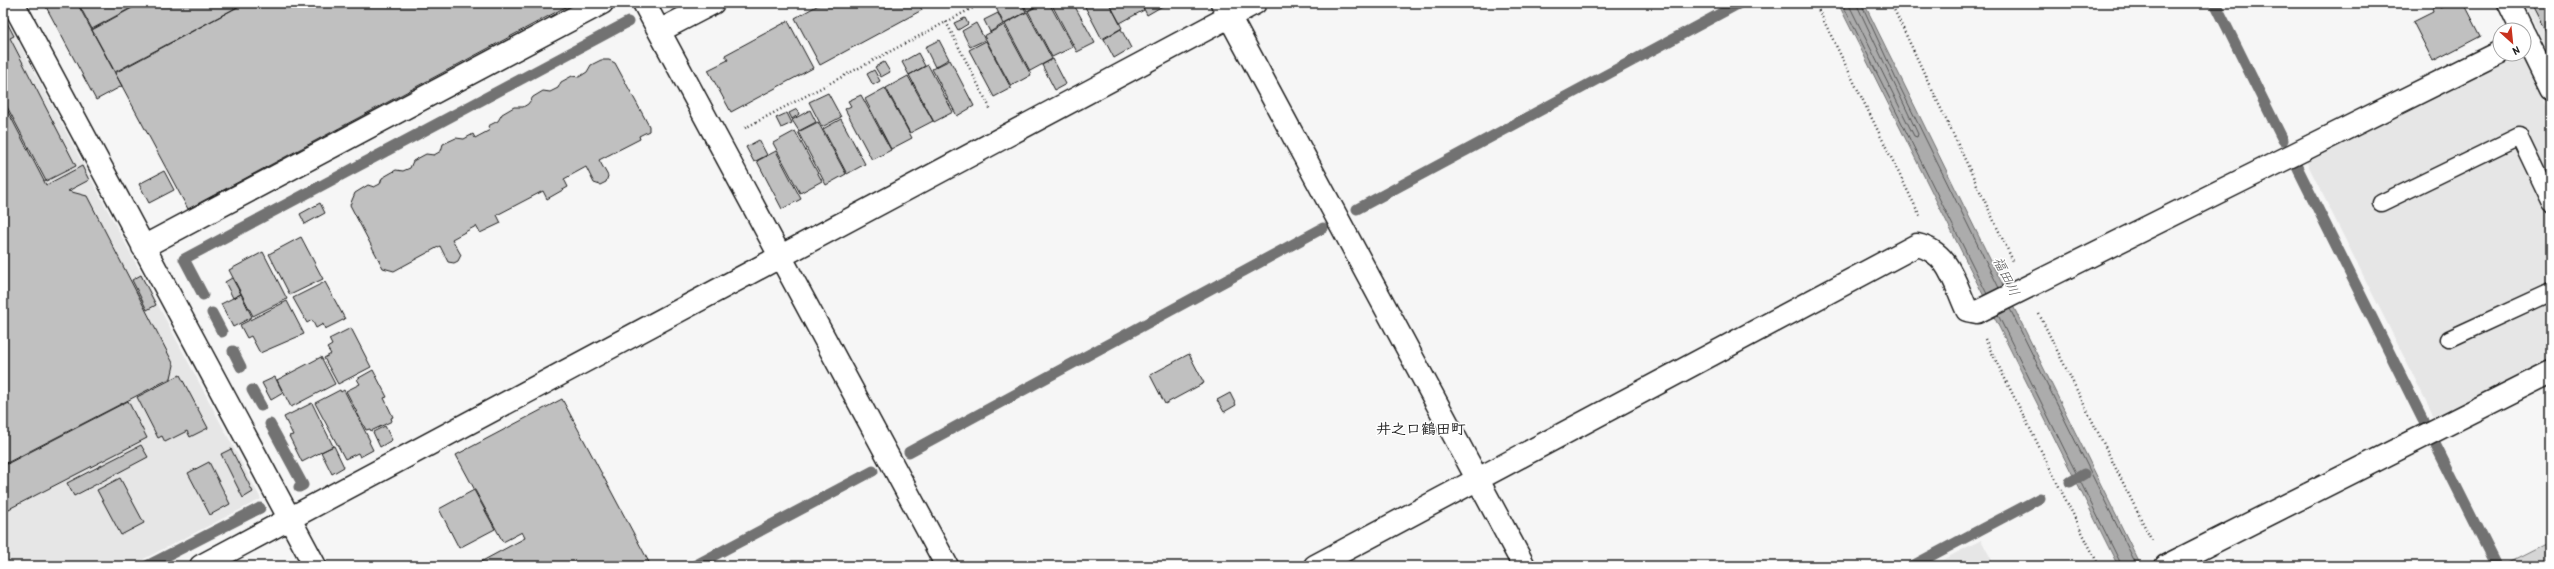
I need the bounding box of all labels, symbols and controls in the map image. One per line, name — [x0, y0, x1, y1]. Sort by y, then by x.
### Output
north arrow — [2492, 22, 2532, 62]
text: N — [2511, 43, 2522, 59]
water label: 福田川 — [1989, 253, 2025, 299]
district label: 井之口鶴田町 — [1376, 418, 1466, 439]

